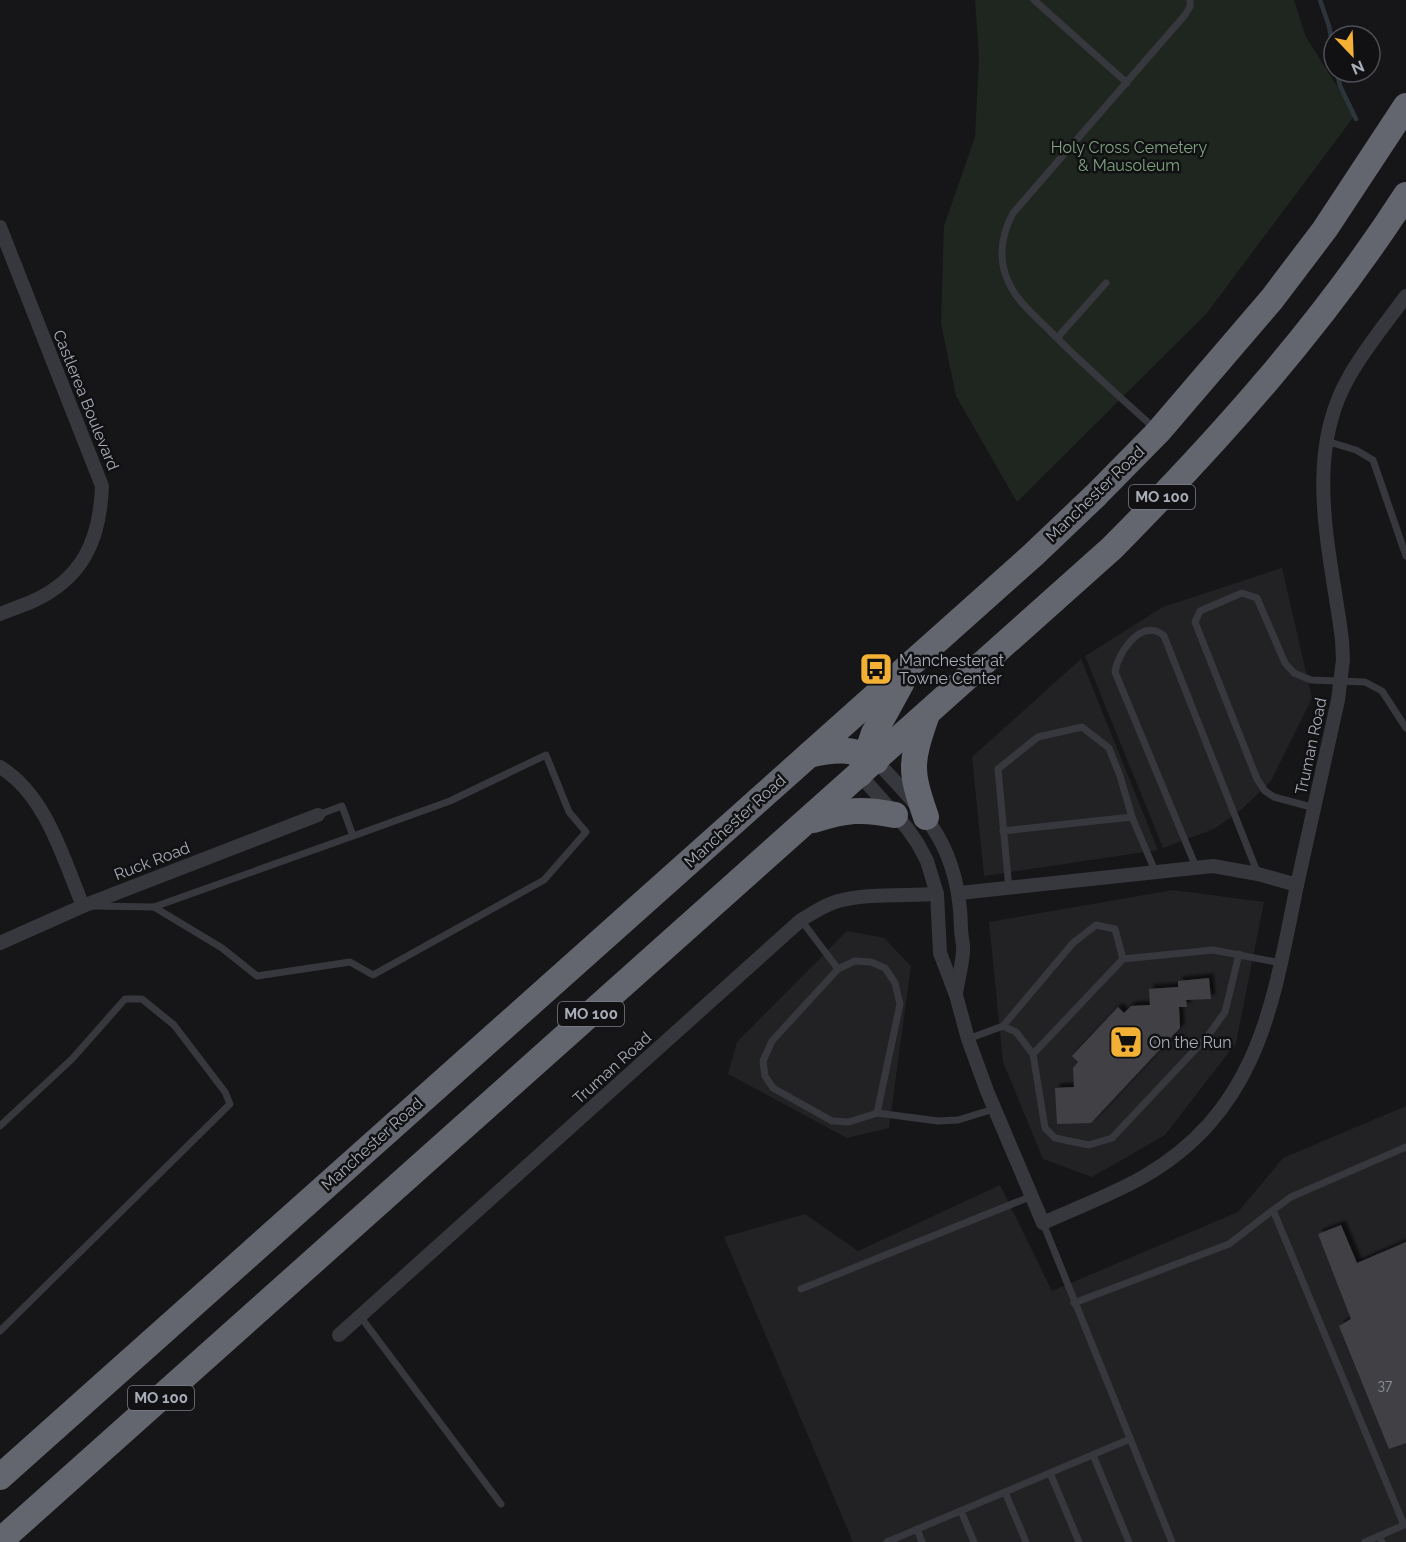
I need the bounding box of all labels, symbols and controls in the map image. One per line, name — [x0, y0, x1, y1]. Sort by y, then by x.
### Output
north arrow — [1322, 24, 1382, 84]
text: N — [1348, 56, 1367, 78]
park label: Holy Cross Cemetery & Mausoleum — [1051, 138, 1207, 175]
street label: Castlerea Boulevard — [49, 327, 123, 473]
street label: Manchester Road — [1042, 442, 1148, 546]
road number: MO 100 — [1129, 485, 1195, 509]
bus stop icon: Manchester at Towne Center — [858, 651, 894, 687]
place label: Manchester at Towne Center — [899, 651, 1005, 688]
street label: Truman Road — [1291, 696, 1331, 796]
street label: Manchester Road — [681, 771, 790, 871]
street label: Ruck Road — [111, 838, 193, 884]
road number: MO 100 — [558, 1002, 624, 1026]
supermarket icon: On the Run — [1108, 1024, 1144, 1060]
street label: Truman Road — [569, 1028, 655, 1108]
place label: On the Run — [1149, 1033, 1232, 1052]
street label: Manchester Road — [318, 1094, 427, 1194]
house number: 37 — [1378, 1377, 1393, 1393]
road number: MO 100 — [128, 1386, 194, 1410]

